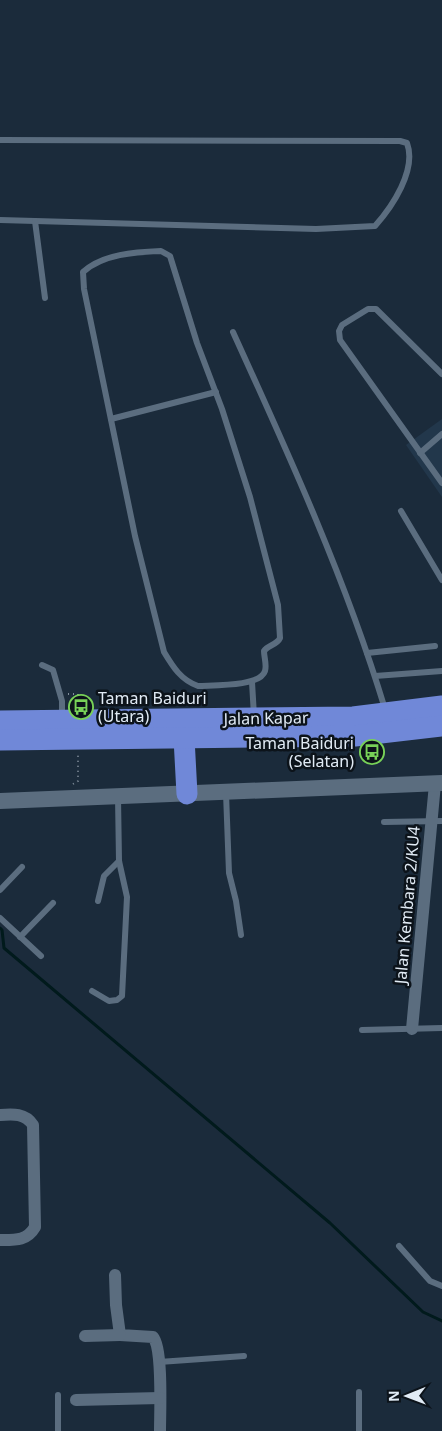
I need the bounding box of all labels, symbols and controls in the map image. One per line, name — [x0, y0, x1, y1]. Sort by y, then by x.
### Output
place label: Taman Baiduri (Utara) — [98, 687, 207, 727]
bus stop icon: Taman Baiduri (Utara) — [68, 694, 94, 720]
street label: Jalan Kapar — [221, 706, 309, 730]
place label: Taman Baiduri (Selatan) — [245, 732, 354, 772]
bus stop icon: Taman Baiduri (Selatan) — [359, 739, 385, 765]
street label: Jalan Kembara 2/KU4 — [389, 825, 425, 987]
north arrow — [382, 1371, 432, 1421]
text: N — [384, 1390, 403, 1402]

